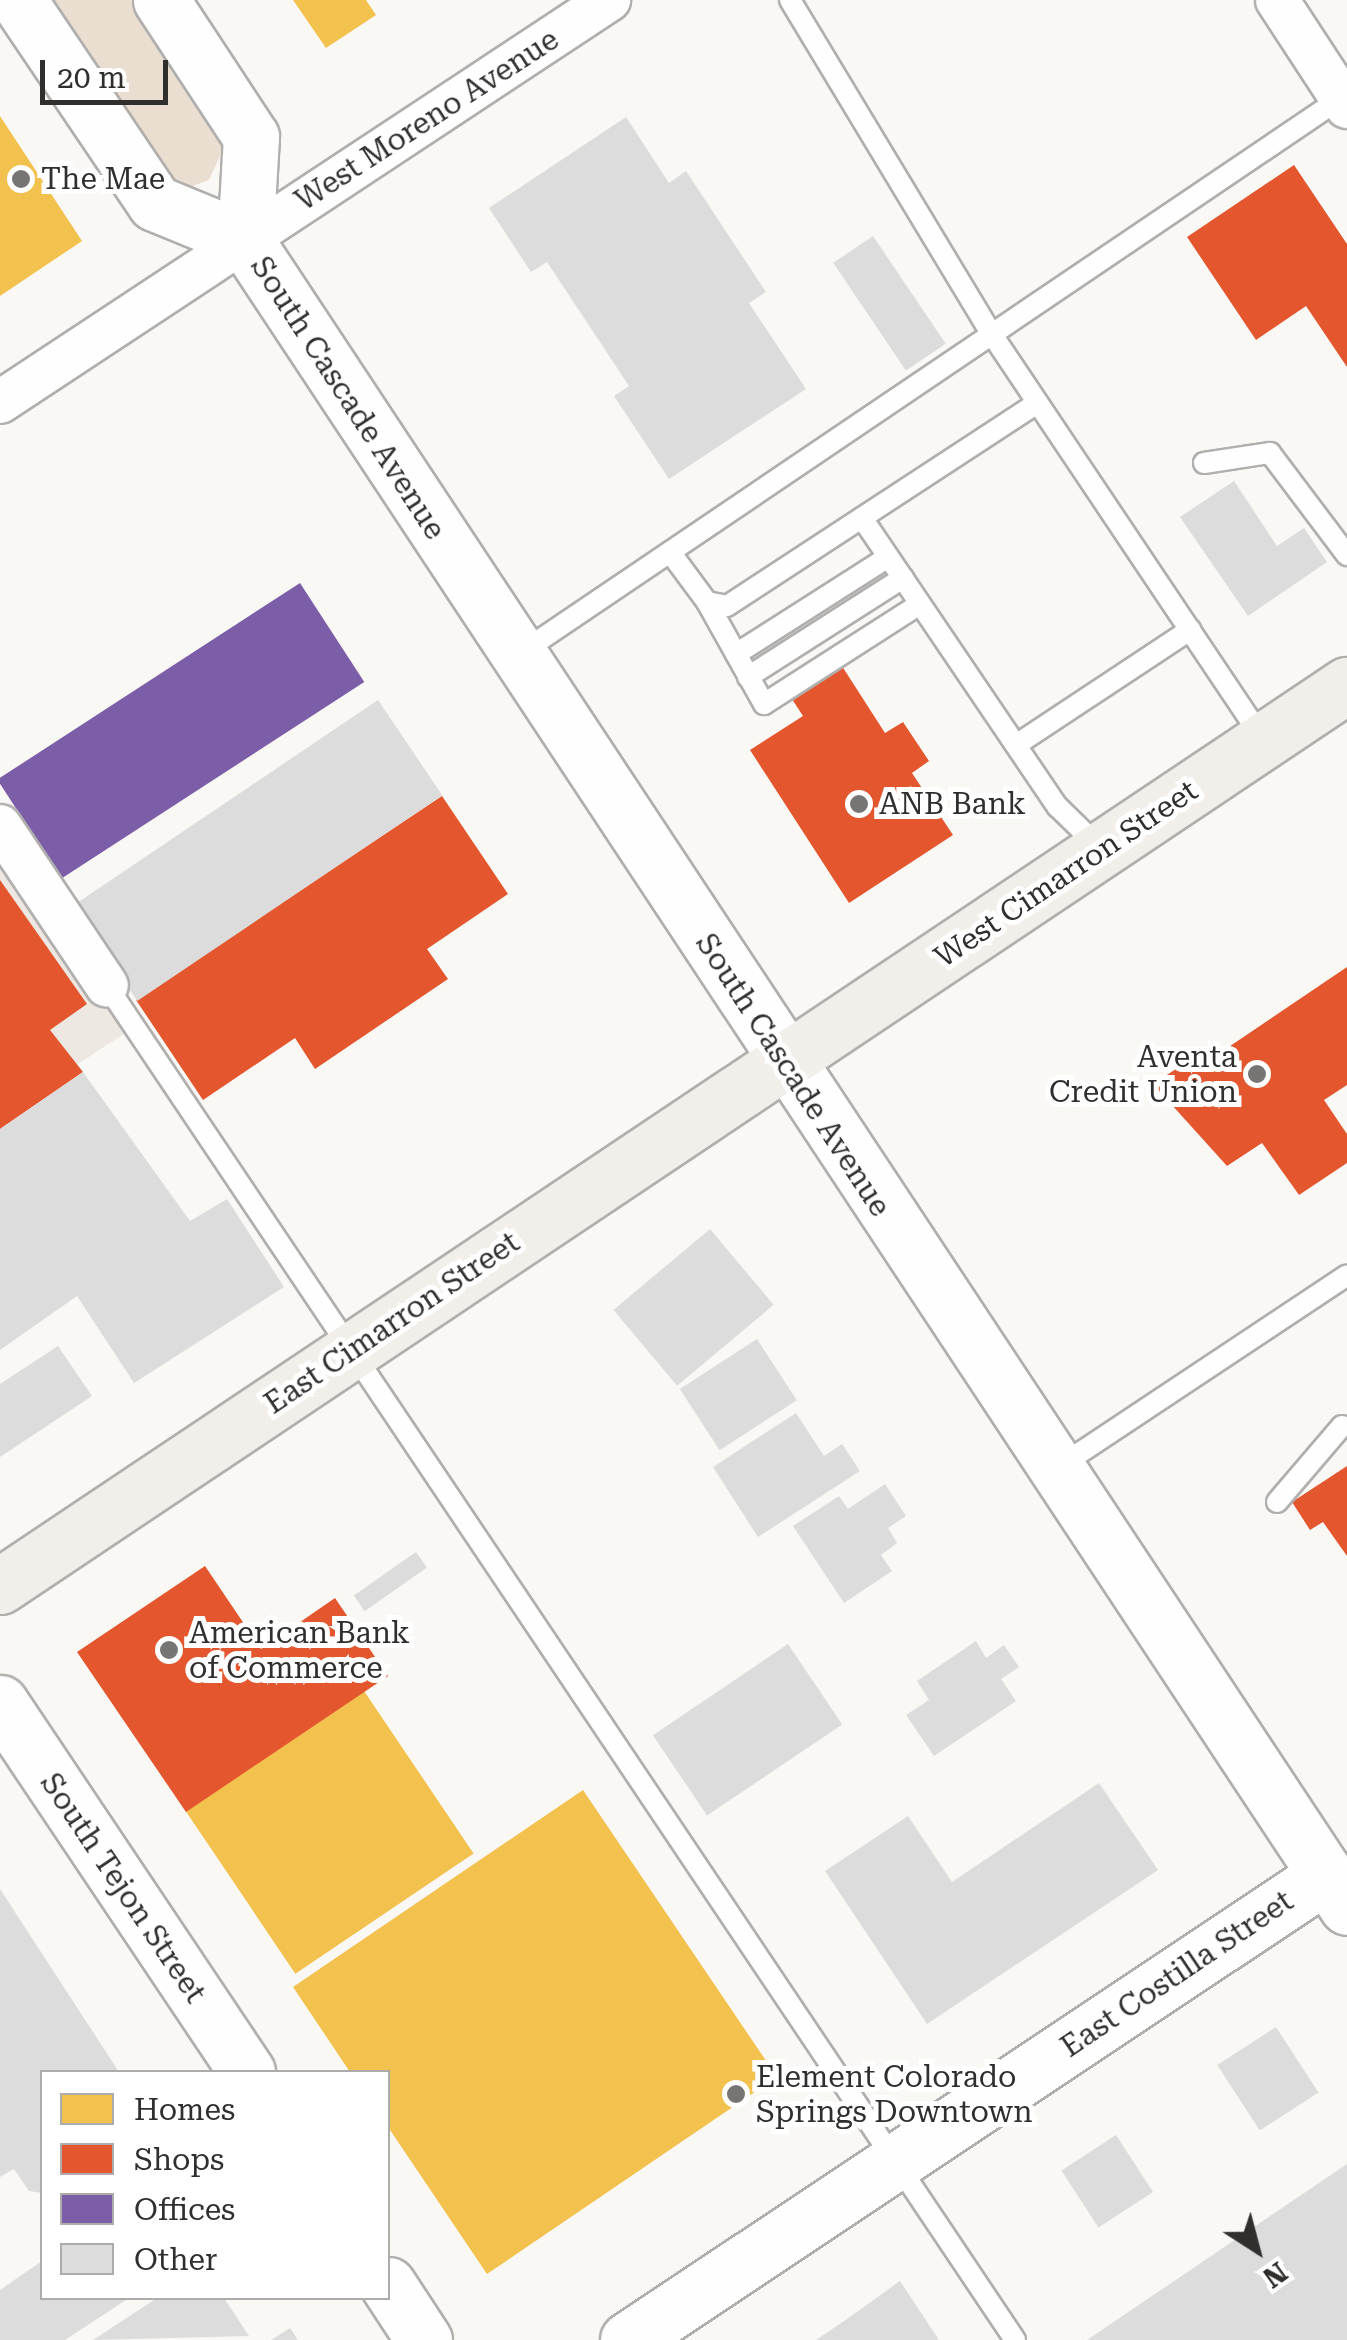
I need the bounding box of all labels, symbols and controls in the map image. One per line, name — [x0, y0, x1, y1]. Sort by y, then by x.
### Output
street label: West Moreno Avenue — [289, 21, 565, 219]
scale bar — [45, 40, 172, 102]
text: 20 m — [57, 60, 126, 95]
place label: The Mae — [41, 161, 165, 197]
marker: The Mae — [10, 168, 32, 190]
street label: South Cascade Avenue — [243, 250, 453, 546]
street label: West Cimarron Street — [928, 773, 1204, 975]
place label: ANB Bank — [879, 786, 1026, 822]
marker: ANB Bank — [848, 793, 870, 815]
street label: South Cascade Avenue — [688, 927, 898, 1223]
place label: Aventa Credit Union — [1049, 1039, 1237, 1110]
marker: Aventa Credit Union — [1246, 1063, 1268, 1085]
street label: East Cimarron Street — [258, 1224, 526, 1422]
place label: American Bank of Commerce — [189, 1615, 410, 1686]
marker: American Bank of Commerce — [158, 1639, 180, 1661]
street label: South Tejon Street — [33, 1766, 213, 2010]
street label: East Costilla Street — [1054, 1883, 1300, 2065]
place label: Element Colorado Springs Downtown — [756, 2059, 1032, 2130]
legend — [40, 2070, 390, 2300]
marker: Element Colorado Springs Downtown — [725, 2083, 747, 2105]
text: Homes — [134, 2092, 235, 2127]
text: Shops — [134, 2142, 224, 2177]
text: Offices — [134, 2192, 235, 2227]
north arrow — [1207, 2200, 1307, 2300]
text: Other — [134, 2242, 217, 2277]
text: N — [1257, 2255, 1293, 2294]

